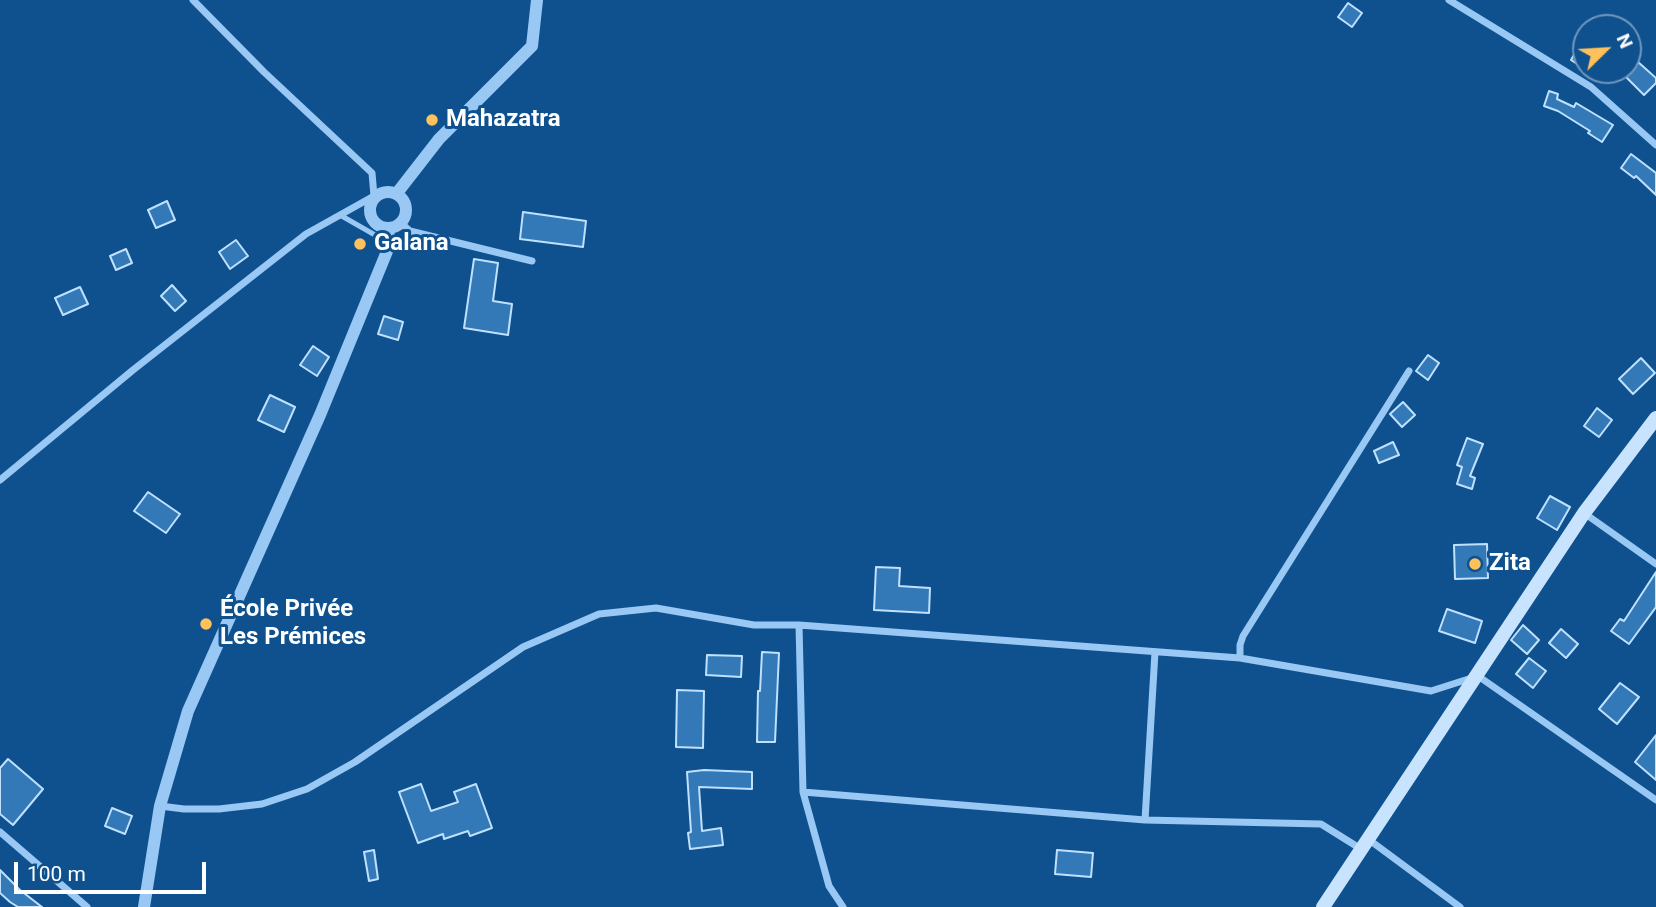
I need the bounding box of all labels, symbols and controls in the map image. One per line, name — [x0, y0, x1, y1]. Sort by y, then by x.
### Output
north arrow — [1572, 14, 1642, 84]
text: N — [1612, 30, 1638, 52]
place label: Mahazatra — [446, 106, 561, 134]
marker: Mahazatra — [424, 112, 440, 128]
place label: Galana — [374, 230, 449, 258]
marker: Galana — [352, 236, 368, 252]
place label: Zita — [1489, 550, 1531, 578]
marker: Zita — [1467, 556, 1483, 572]
place label: École Privée Les Prémices — [220, 596, 366, 652]
marker: École Privée Les Prémices — [198, 616, 214, 632]
scale bar — [18, 848, 210, 892]
text: 100 m — [27, 862, 86, 886]

